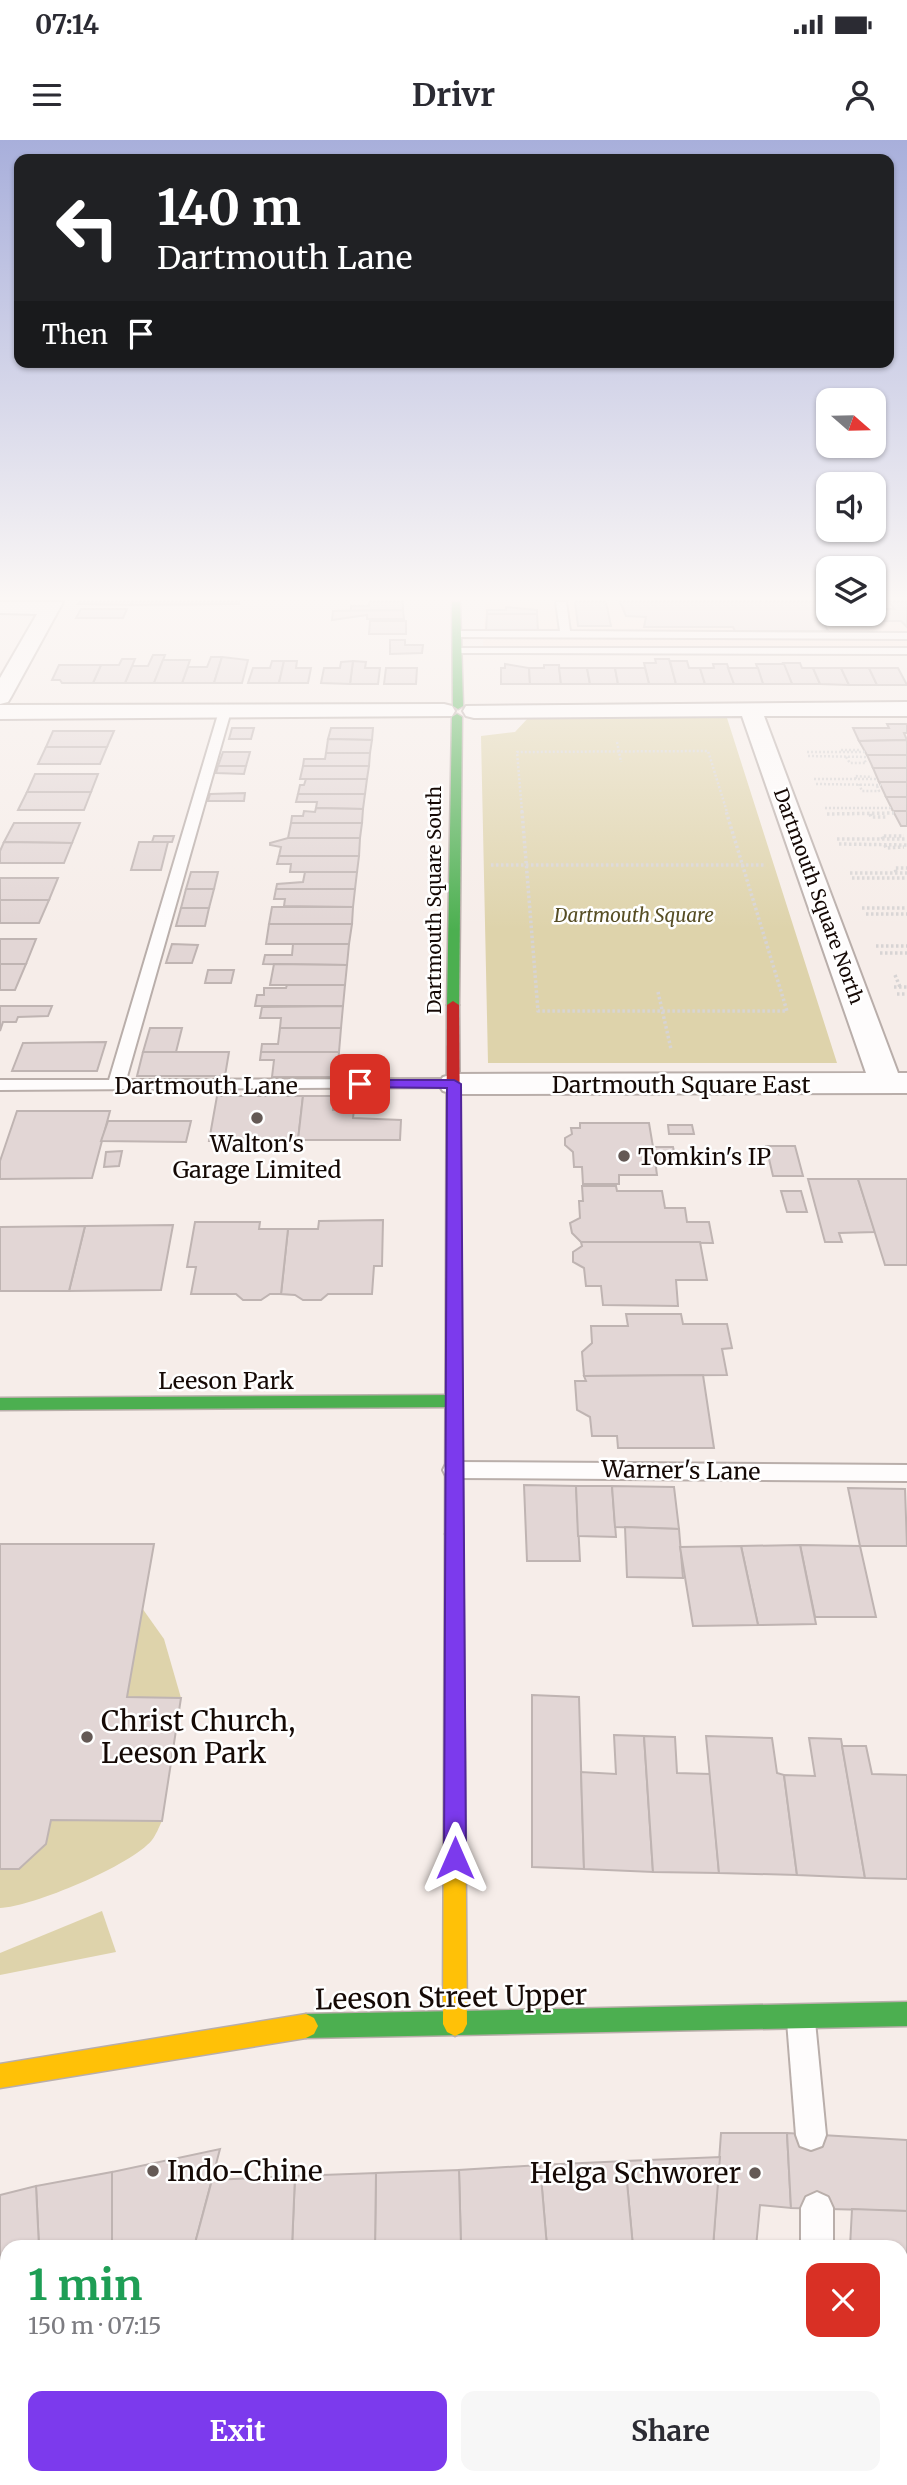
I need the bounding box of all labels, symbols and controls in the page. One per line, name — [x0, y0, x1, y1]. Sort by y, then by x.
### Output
text: 07:14 — [35, 8, 99, 41]
text: Drivr — [412, 75, 495, 115]
icon: menu — [28, 76, 66, 114]
icon: person — [841, 76, 879, 114]
text: 140 m — [157, 177, 301, 238]
icon: left — [42, 182, 133, 273]
text: Dartmouth Lane — [157, 238, 413, 278]
icon: arrive — [122, 315, 160, 353]
text: Then — [42, 318, 108, 351]
north arrow — [816, 388, 886, 458]
map controls — [816, 388, 886, 626]
button: sound — [816, 472, 886, 542]
button: layers — [816, 556, 886, 626]
street label: Dartmouth Square North — [769, 785, 869, 1008]
street label: Dartmouth Square South — [422, 786, 446, 1014]
park label: Dartmouth Square — [553, 903, 714, 927]
pin — [330, 1054, 390, 1114]
icon: arrive — [341, 1065, 379, 1103]
street label: Dartmouth Square East — [552, 1070, 810, 1099]
street label: Dartmouth Lane — [114, 1071, 298, 1100]
marker: Walton's Garage Limited — [249, 1110, 265, 1126]
place label: Walton's Garage Limited — [173, 1129, 342, 1184]
place label: Tomkin's IP — [638, 1142, 771, 1171]
marker: Tomkin's IP — [616, 1148, 632, 1164]
street label: Leeson Park — [158, 1366, 294, 1395]
street label: Warner's Lane — [600, 1454, 761, 1486]
place label: Christ Church, Leeson Park — [101, 1703, 295, 1771]
marker: Christ Church, Leeson Park — [79, 1729, 95, 1745]
position arrow — [418, 1821, 492, 1895]
street label: Leeson Street Upper — [314, 1977, 588, 2017]
place label: Indo-Chine — [167, 2153, 323, 2189]
place label: Helga Schworer — [530, 2155, 741, 2191]
marker: Indo-Chine — [145, 2163, 161, 2179]
marker: Helga Schworer — [747, 2165, 763, 2181]
text: 1 min — [28, 2259, 142, 2311]
button: close — [806, 2263, 880, 2337]
text: 150 m · 07:15 — [28, 2311, 161, 2340]
button: Exit — [28, 2391, 447, 2471]
button: Share — [461, 2391, 880, 2471]

